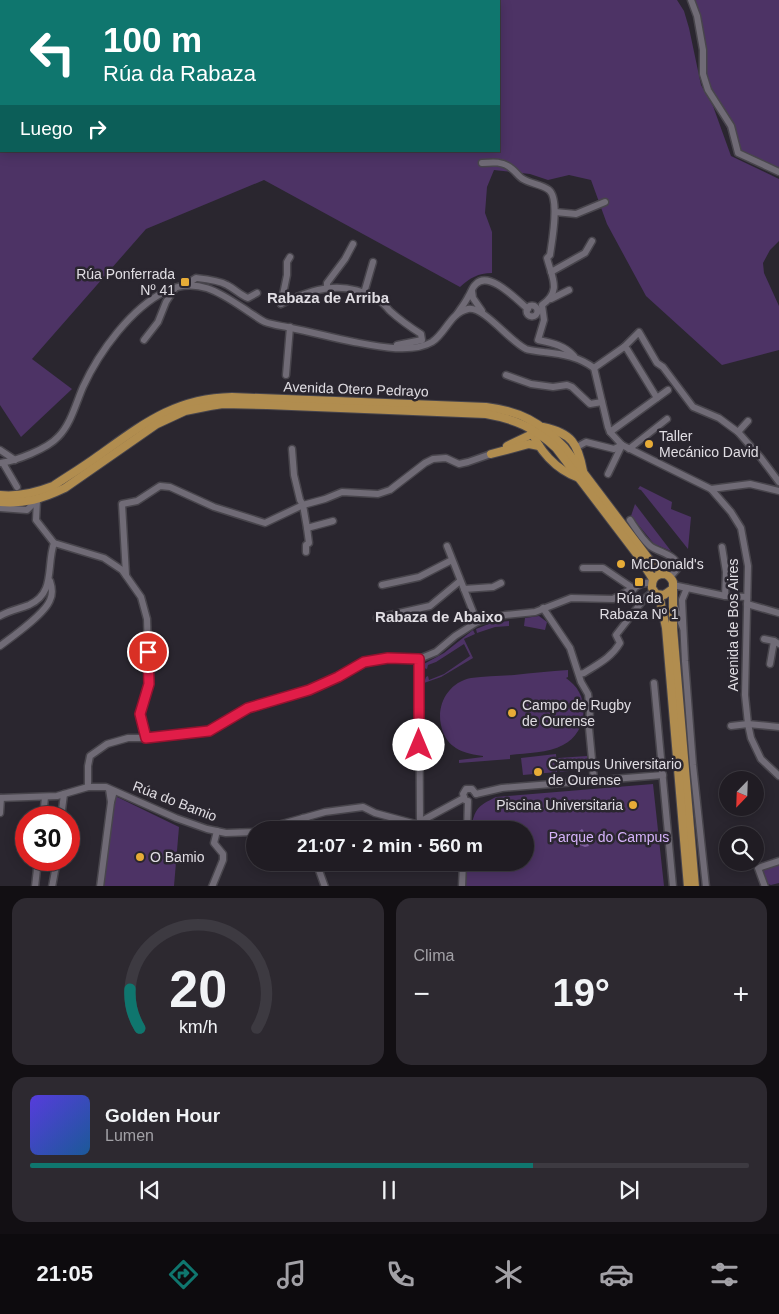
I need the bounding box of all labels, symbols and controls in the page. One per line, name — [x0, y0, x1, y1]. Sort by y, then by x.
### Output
icon: left — [20, 20, 85, 85]
text: 100 m — [103, 20, 202, 59]
text: Rúa da Rabaza — [103, 61, 256, 86]
icon: right — [83, 115, 111, 143]
text: Luego — [20, 118, 73, 139]
place label: Rúa Ponferrada Nº 41 — [76, 266, 175, 298]
marker: Rúa Ponferrada Nº 41 — [179, 276, 191, 288]
district label: Rabaza de Arriba — [267, 289, 390, 306]
street label: Avenida Otero Pedrayo — [283, 378, 429, 400]
place label: Taller Mecánico David — [659, 428, 759, 460]
marker: Taller Mecánico David — [643, 438, 655, 450]
place label: McDonald's — [631, 556, 704, 572]
marker: McDonald's — [615, 558, 627, 570]
street label: Avenida de Bos Aires — [725, 559, 741, 691]
marker: Rúa da Rabaza Nº 1 — [633, 576, 645, 588]
place label: Rúa da Rabaza Nº 1 — [599, 590, 679, 622]
district label: Rabaza de Abaixo — [375, 608, 503, 625]
pin — [127, 631, 169, 673]
icon: arrive — [134, 638, 162, 666]
place label: Campo de Rugby de Ourense — [522, 697, 631, 729]
marker: Campo de Rugby de Ourense — [506, 707, 518, 719]
position arrow — [392, 718, 444, 770]
place label: Campus Universitario de Ourense — [548, 756, 682, 788]
marker: Campus Universitario de Ourense — [532, 766, 544, 778]
north arrow — [719, 771, 764, 816]
map controls — [719, 771, 764, 871]
street label: Rúa do Bamio — [131, 778, 219, 824]
place label: Piscina Universitaria — [496, 797, 623, 813]
marker: Piscina Universitaria — [627, 799, 639, 811]
speed limit sign: 30 — [15, 806, 80, 871]
button: search — [719, 826, 764, 871]
park label: Parque do Campus — [549, 829, 669, 845]
text: 21:07 · 2 min · 560 m — [297, 835, 483, 856]
place label: O Bamio — [150, 849, 205, 865]
marker: O Bamio — [134, 851, 146, 863]
text: Clima — [414, 947, 454, 964]
text: 20 — [169, 960, 227, 1018]
text: 19° — [553, 972, 610, 1014]
text: − — [414, 978, 430, 1009]
text: + — [733, 978, 749, 1009]
text: km/h — [178, 1017, 217, 1037]
text: Golden Hour — [105, 1105, 220, 1126]
text: Lumen — [105, 1127, 154, 1144]
icon: previous — [136, 1176, 164, 1204]
icon: pause — [375, 1176, 403, 1204]
icon: next — [615, 1176, 643, 1204]
icon: directions — [166, 1257, 201, 1292]
icon: music — [274, 1257, 309, 1292]
icon: phone — [383, 1257, 418, 1292]
icon: climate — [491, 1257, 526, 1292]
icon: car — [599, 1257, 634, 1292]
icon: filters — [707, 1257, 742, 1292]
text: 21:05 — [37, 1261, 93, 1286]

